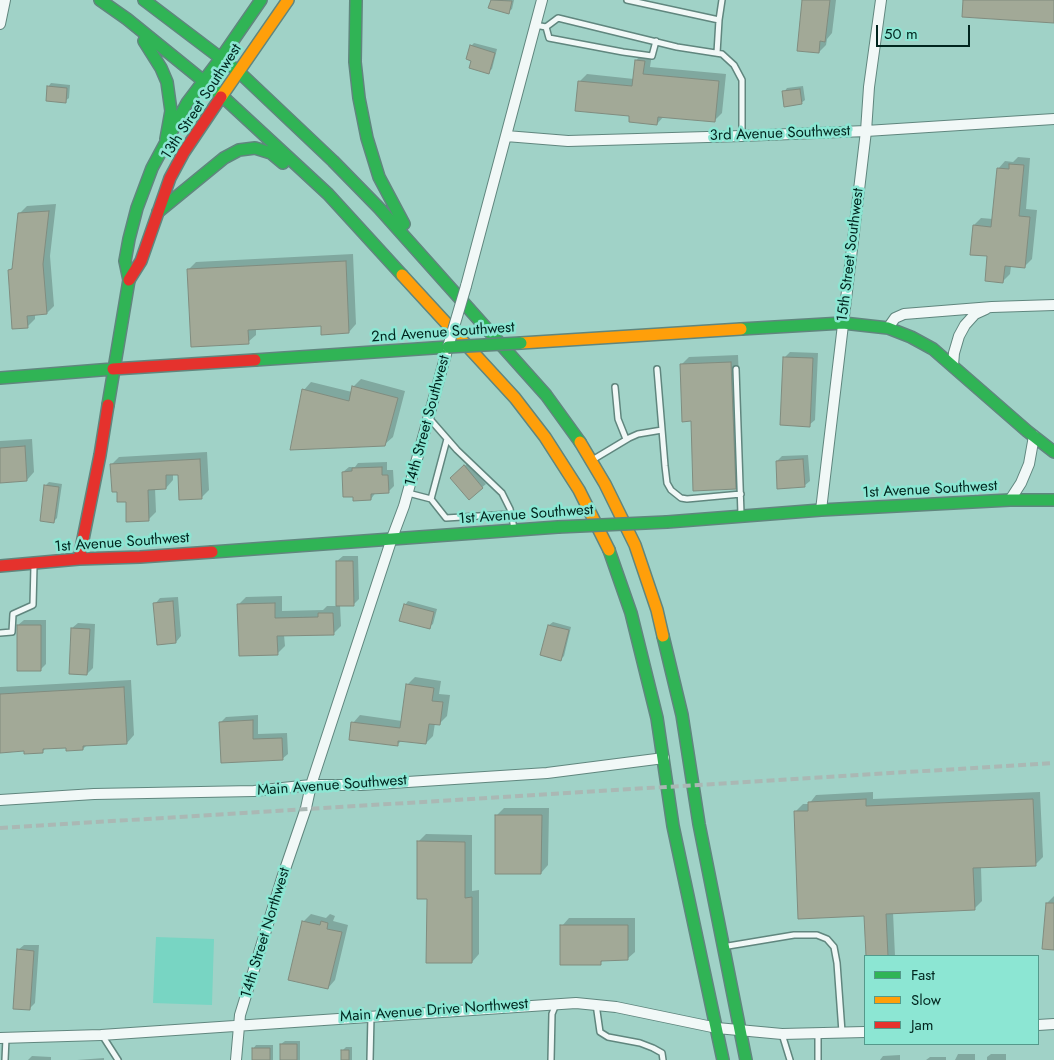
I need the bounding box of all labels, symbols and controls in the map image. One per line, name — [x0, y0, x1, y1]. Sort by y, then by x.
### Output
scale bar — [879, 15, 973, 47]
text: 50 m — [884, 23, 918, 45]
street label: 13th Street Southwest — [158, 41, 246, 163]
street label: 3rd Avenue Southwest — [709, 123, 851, 145]
street label: 15th Street Southwest — [834, 187, 868, 323]
street label: 2nd Avenue Southwest — [371, 319, 515, 347]
street label: 14th Street Southwest — [402, 354, 454, 488]
street label: 1st Avenue Southwest — [862, 477, 998, 503]
street label: 1st Avenue Southwest — [458, 501, 594, 529]
street label: 1st Avenue Southwest — [54, 529, 190, 557]
street label: Main Avenue Southwest — [257, 772, 407, 800]
street label: 14th Street Northwest — [238, 866, 294, 1000]
legend — [864, 955, 1039, 1045]
text: Fast — [911, 964, 935, 986]
text: Slow — [911, 989, 941, 1011]
street label: Main Avenue Drive Northwest — [339, 995, 529, 1027]
text: Jam — [911, 1014, 934, 1036]

